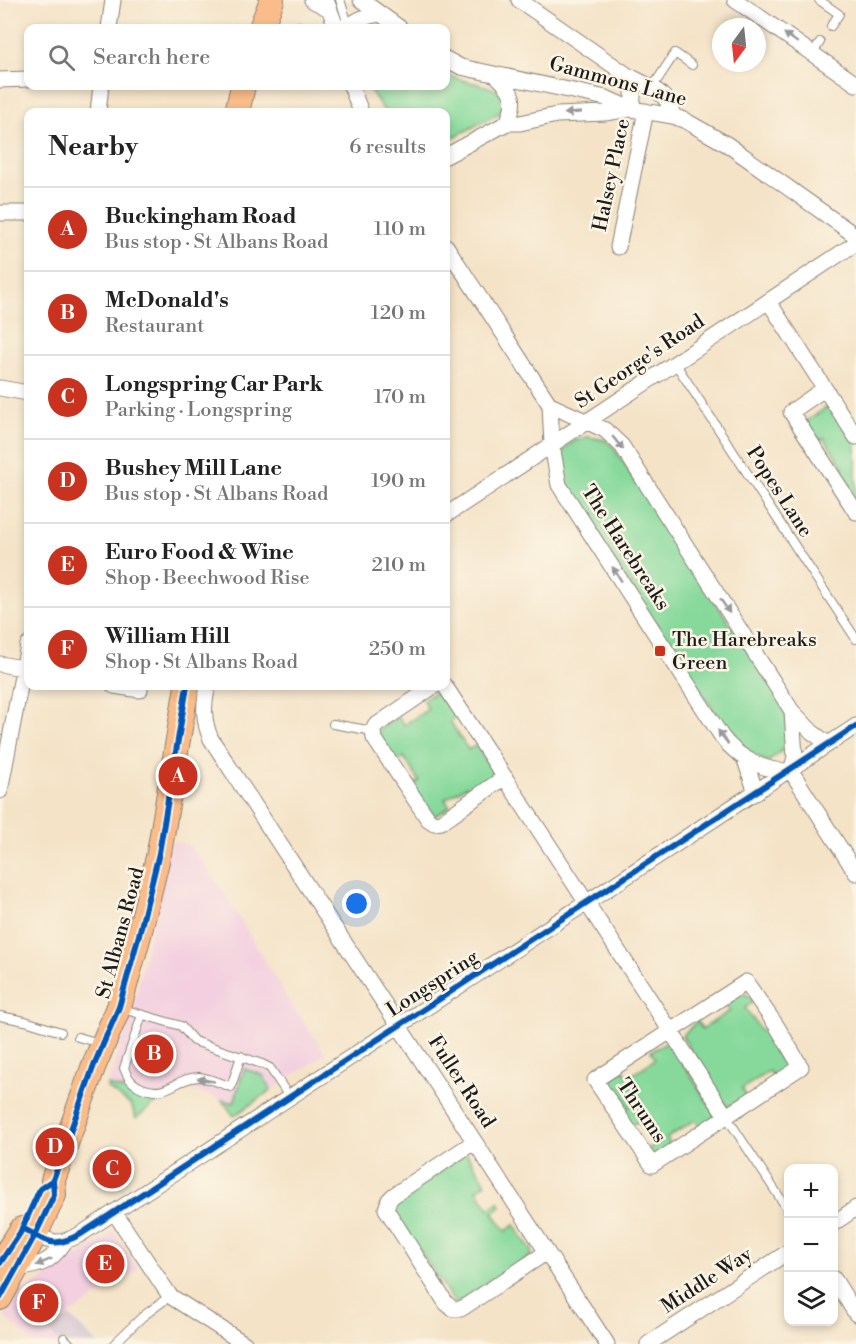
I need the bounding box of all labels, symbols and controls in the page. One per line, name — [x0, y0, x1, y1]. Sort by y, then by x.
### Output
north arrow — [712, 18, 766, 72]
search box — [24, 24, 450, 90]
one-way arrow — [783, 32, 799, 44]
icon: search — [45, 41, 78, 74]
text: Search here — [93, 44, 210, 71]
street label: Gammons Lane — [547, 52, 689, 112]
one-way arrow — [564, 109, 583, 118]
street label: Halsey Place — [588, 116, 636, 234]
text: Nearby — [48, 131, 138, 163]
text: 6 results — [349, 135, 426, 160]
text: Buckingham Road — [105, 203, 297, 230]
text: A — [60, 217, 75, 242]
text: 110 m — [374, 217, 426, 242]
text: Bus stop · St Albans Road — [105, 230, 328, 255]
text: McDonald's — [105, 287, 229, 314]
text: B — [60, 301, 75, 326]
text: 120 m — [371, 301, 426, 326]
street label: St George's Road — [570, 309, 710, 415]
text: Restaurant — [105, 314, 204, 339]
text: Longspring Car Park — [105, 371, 323, 398]
text: C — [60, 385, 75, 410]
text: 170 m — [374, 385, 426, 410]
text: Parking · Longspring — [105, 398, 292, 423]
one-way arrow — [612, 435, 625, 451]
street label: Popes Lane — [740, 442, 818, 542]
text: Bushey Mill Lane — [105, 455, 282, 482]
text: D — [60, 469, 75, 494]
text: 190 m — [371, 469, 426, 494]
street label: The Harebreaks — [575, 481, 675, 615]
text: Bus stop · St Albans Road — [105, 482, 328, 507]
text: Euro Food & Wine — [105, 539, 294, 566]
text: E — [61, 553, 74, 578]
text: 210 m — [371, 553, 426, 578]
text: Shop · Beechwood Rise — [105, 566, 310, 591]
one-way arrow — [611, 566, 622, 582]
one-way arrow — [719, 598, 731, 614]
text: William Hill — [105, 623, 230, 650]
place label: The Harebreaks Green — [672, 628, 817, 676]
text: F — [60, 637, 75, 662]
text: 250 m — [369, 637, 426, 662]
marker: The Harebreaks Green — [653, 644, 667, 658]
text: Shop · St Albans Road — [105, 650, 298, 675]
one-way arrow — [717, 730, 729, 746]
pin: A — [158, 754, 198, 798]
street label: St Albans Road — [91, 864, 151, 1001]
your location — [342, 889, 371, 918]
street label: Longspring — [382, 945, 484, 1023]
street label: Fuller Road — [422, 1031, 501, 1134]
pin: B — [134, 1032, 174, 1076]
street label: Thrums — [610, 1074, 672, 1148]
one-way arrow — [196, 1075, 215, 1084]
pin: D — [36, 1124, 74, 1170]
pin: C — [92, 1146, 132, 1192]
map controls — [784, 1164, 838, 1326]
button: + — [784, 1164, 838, 1218]
button: − — [784, 1218, 838, 1272]
pin: E — [86, 1242, 124, 1286]
street label: Middle Way — [657, 1242, 758, 1320]
one-way arrow — [35, 1257, 53, 1267]
button: layers — [784, 1272, 838, 1326]
pin: F — [20, 1280, 58, 1326]

